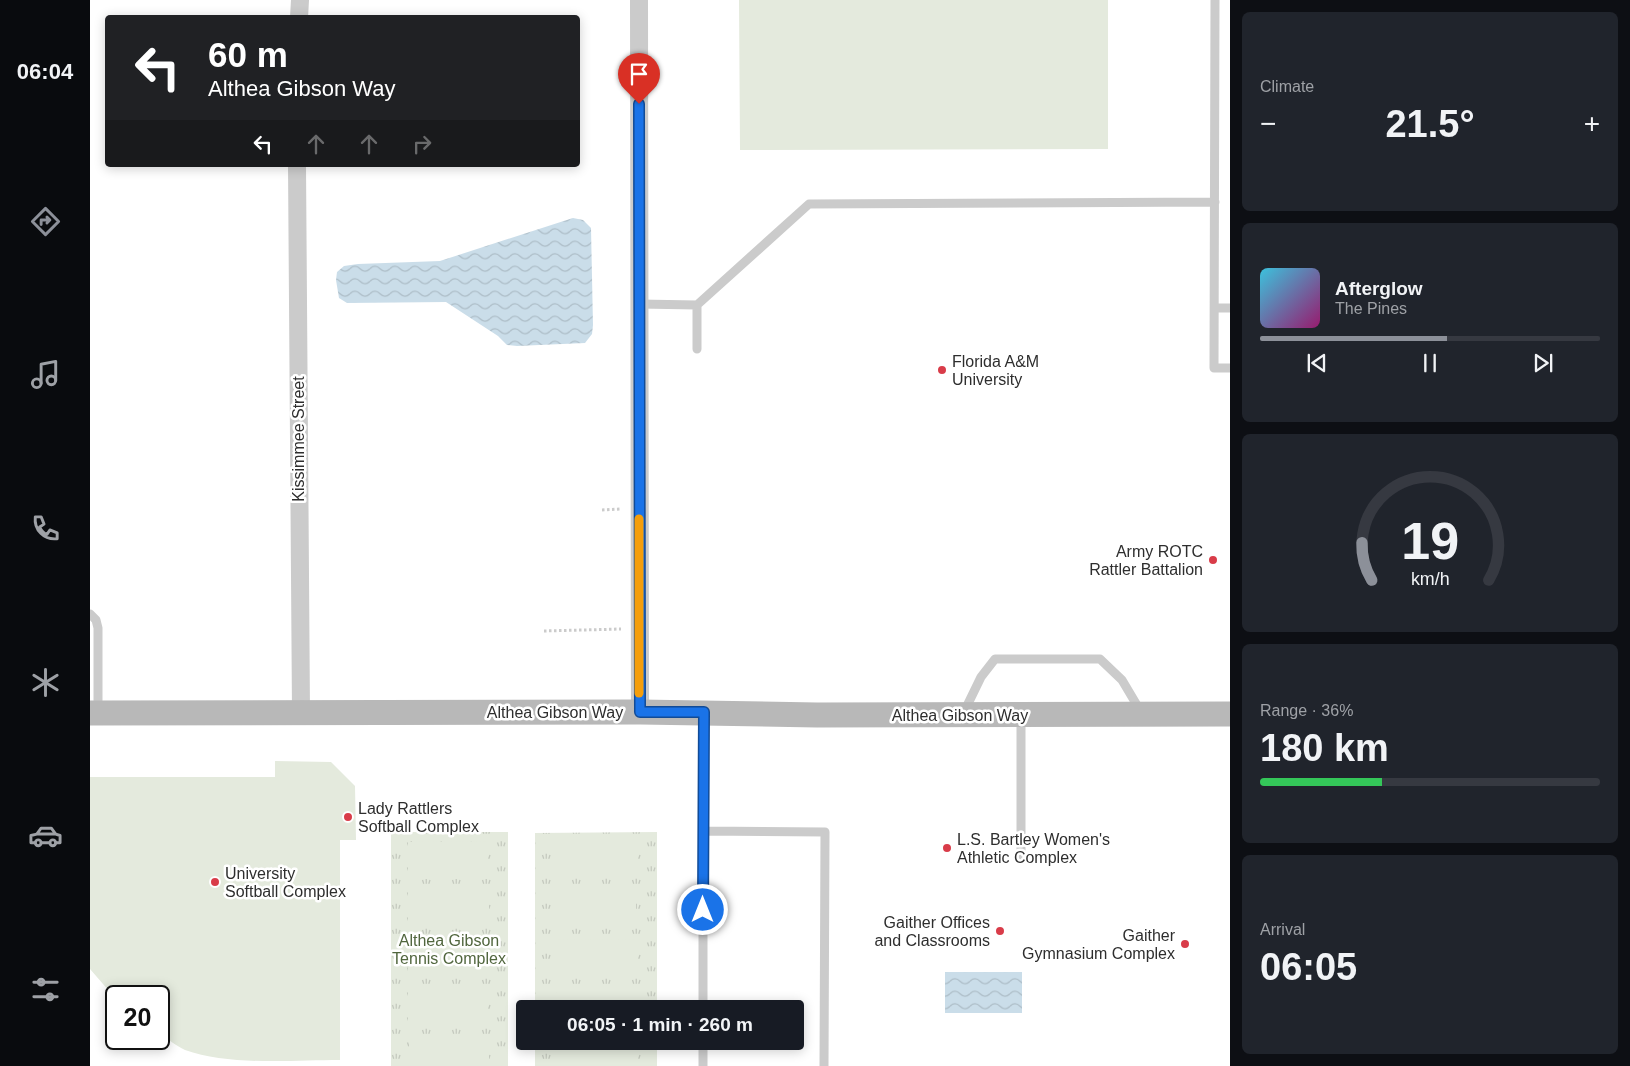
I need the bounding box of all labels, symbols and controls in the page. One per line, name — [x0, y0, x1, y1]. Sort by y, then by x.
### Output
icon: left — [125, 35, 190, 100]
text: 60 m — [208, 35, 288, 74]
pin — [618, 53, 660, 104]
text: 06:04 — [17, 59, 73, 84]
icon: arrive — [625, 60, 653, 88]
text: Althea Gibson Way — [208, 76, 396, 101]
text: Climate — [1260, 78, 1314, 95]
text: 21.5° — [1385, 103, 1475, 145]
text: − — [1260, 108, 1276, 139]
text: + — [1584, 108, 1600, 139]
icon: left — [249, 130, 277, 158]
icon: ahead — [302, 130, 330, 158]
icon: ahead — [355, 130, 383, 158]
icon: right — [408, 130, 436, 158]
icon: directions — [28, 204, 63, 239]
text: Afterglow — [1335, 278, 1423, 299]
text: The Pines — [1335, 300, 1407, 317]
icon: previous — [1303, 349, 1331, 377]
icon: pause — [1416, 349, 1444, 377]
icon: next — [1529, 349, 1557, 377]
place label: Florida A&M University — [952, 353, 1039, 388]
icon: music — [28, 357, 63, 392]
marker: Florida A&M University — [936, 364, 948, 376]
street label: Kissimmee Street — [290, 376, 307, 502]
icon: phone — [28, 511, 63, 546]
text: 19 — [1401, 512, 1459, 570]
place label: Army ROTC Rattler Battalion — [1089, 543, 1203, 578]
marker: Army ROTC Rattler Battalion — [1207, 554, 1219, 566]
text: km/h — [1411, 569, 1449, 589]
icon: climate — [28, 665, 63, 700]
text: Range · 36% — [1260, 702, 1353, 719]
street label: Althea Gibson Way — [487, 704, 623, 721]
street label: Althea Gibson Way — [892, 707, 1028, 724]
text: 180 km — [1260, 727, 1389, 769]
place label: Lady Rattlers Softball Complex — [358, 800, 479, 835]
marker: Lady Rattlers Softball Complex — [342, 811, 354, 823]
icon: car — [28, 818, 63, 853]
place label: L.S. Bartley Women's Athletic Complex — [957, 831, 1110, 866]
marker: L.S. Bartley Women's Athletic Complex — [941, 842, 953, 854]
place label: University Softball Complex — [225, 865, 346, 900]
marker: University Softball Complex — [209, 876, 221, 888]
position arrow — [676, 883, 728, 935]
place label: Gaither Offices and Classrooms — [874, 914, 990, 949]
text: Arrival — [1260, 921, 1305, 938]
marker: Gaither Offices and Classrooms — [994, 925, 1006, 937]
place label: Gaither Gymnasium Complex — [1022, 927, 1176, 962]
park label: Althea Gibson Tennis Complex — [392, 932, 506, 967]
marker: Gaither Gymnasium Complex — [1179, 938, 1191, 950]
text: 06:05 — [1260, 946, 1357, 988]
icon: filters — [28, 972, 63, 1007]
speed limit sign: 20 — [105, 985, 170, 1050]
text: 06:05 · 1 min · 260 m — [567, 1014, 753, 1035]

